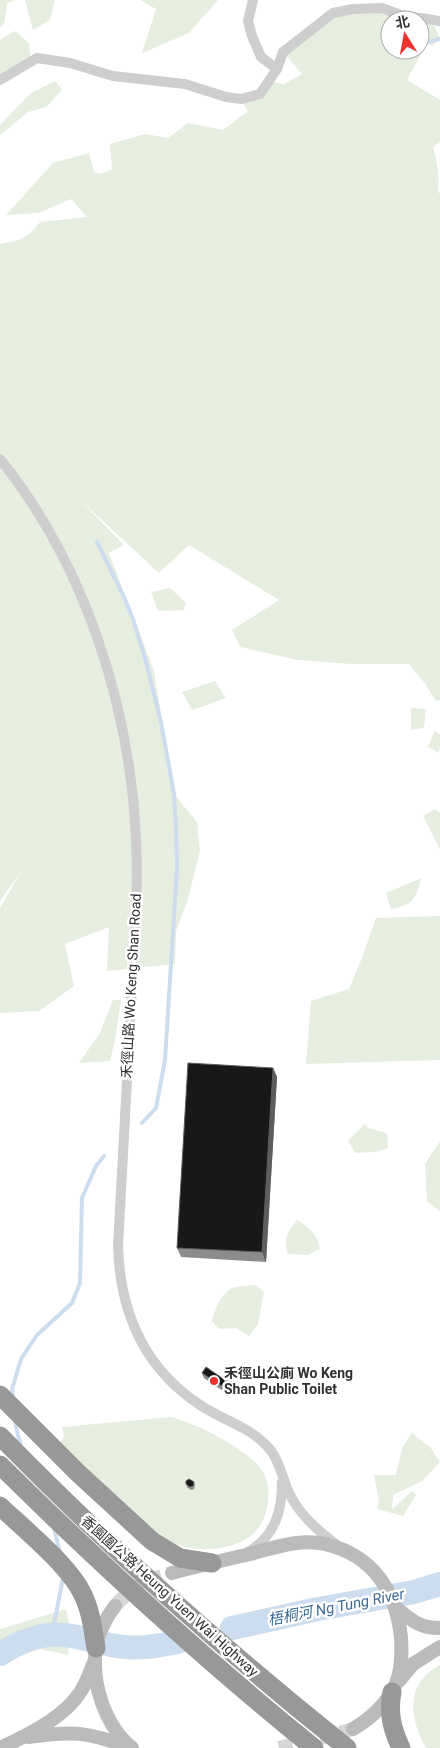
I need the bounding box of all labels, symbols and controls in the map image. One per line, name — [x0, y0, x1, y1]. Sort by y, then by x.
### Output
north arrow — [380, 10, 430, 60]
text: 北 — [394, 13, 411, 31]
street label: 禾徑山路 Wo Keng Shan Road — [118, 893, 144, 1079]
place label: 禾徑山公廁 Wo Keng Shan Public Toilet — [224, 1365, 353, 1397]
marker: 禾徑山公廁 Wo Keng Shan Public Toilet — [208, 1375, 220, 1387]
street label: 香園圍公路 Heung Yuen Wai Highway — [78, 1512, 262, 1680]
water label: 梧桐河 Ng Tung River — [266, 1585, 407, 1629]

